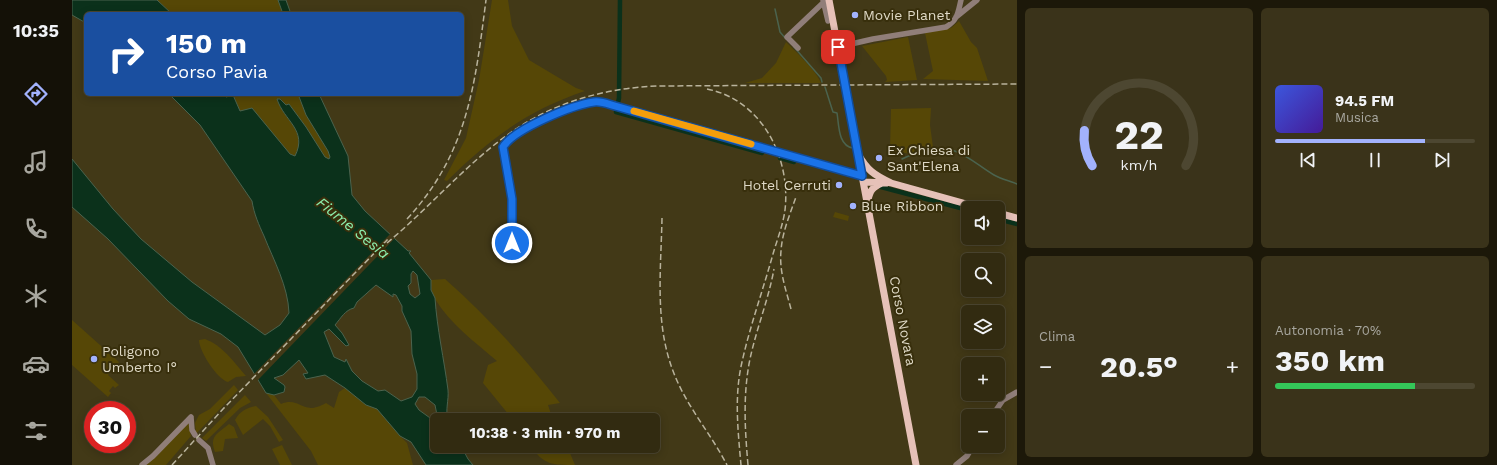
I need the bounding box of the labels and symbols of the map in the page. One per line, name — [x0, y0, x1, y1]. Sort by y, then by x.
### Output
place label: Movie Planet — [863, 7, 950, 23]
marker: Movie Planet — [850, 10, 860, 20]
pin — [821, 30, 855, 64]
place label: Ex Chiesa di Sant'Elena — [887, 142, 970, 174]
marker: Ex Chiesa di Sant'Elena — [874, 153, 884, 163]
place label: Hotel Cerruti — [743, 177, 831, 193]
marker: Hotel Cerruti — [834, 180, 844, 190]
water label: Fiume Sesia — [313, 193, 393, 263]
place label: Blue Ribbon — [861, 198, 944, 214]
marker: Blue Ribbon — [848, 201, 858, 211]
position arrow — [491, 222, 533, 264]
street label: Corso Novara — [886, 275, 920, 367]
place label: Poligono Umberto I° — [102, 343, 177, 375]
marker: Poligono Umberto I° — [89, 354, 99, 364]
speed limit sign: 30 — [84, 401, 136, 453]

